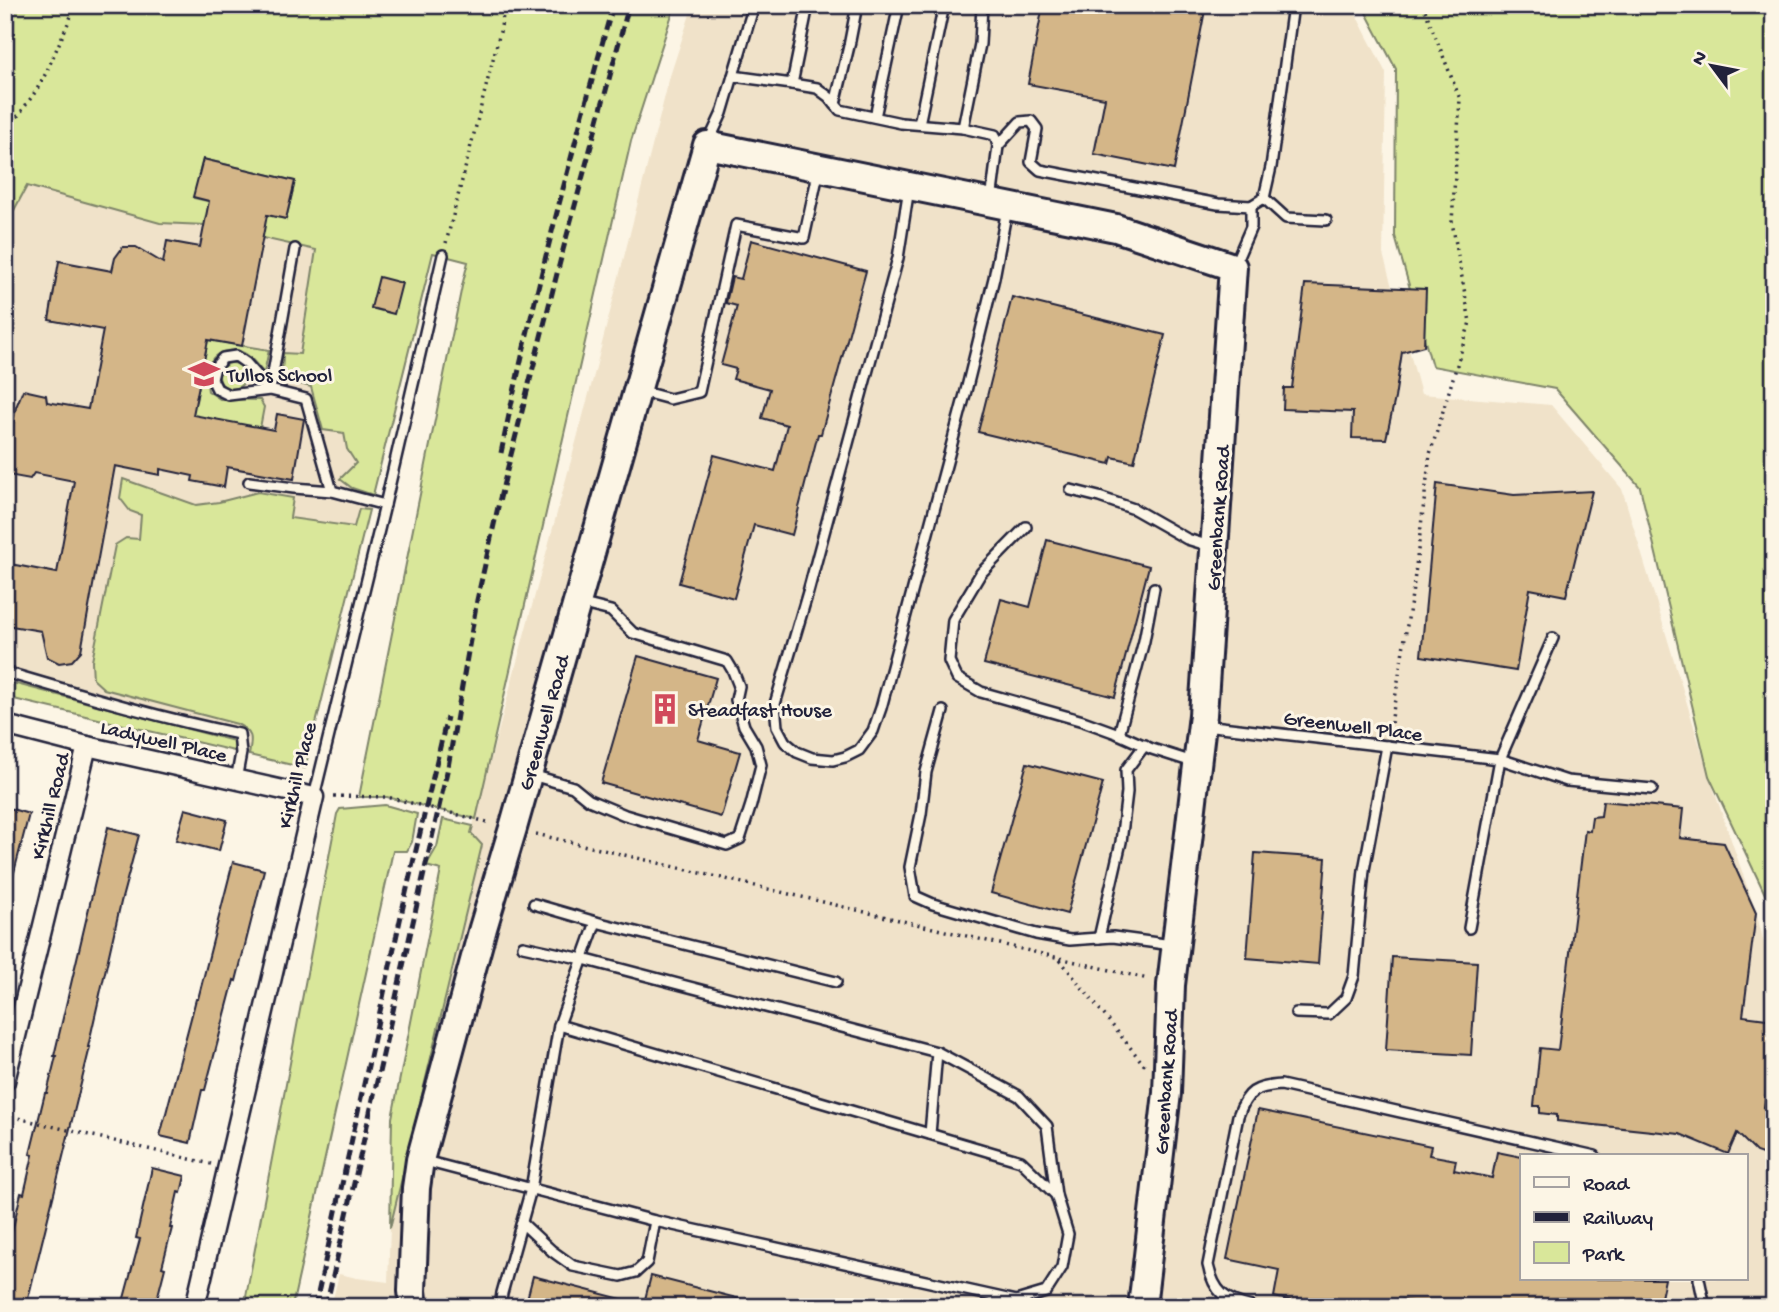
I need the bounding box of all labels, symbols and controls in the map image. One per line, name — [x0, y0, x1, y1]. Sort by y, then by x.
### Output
north arrow — [1678, 32, 1748, 102]
text: N — [1688, 47, 1714, 70]
school or university icon: Tullos School — [187, 357, 221, 391]
place label: Tullos School — [226, 365, 332, 390]
street label: Greenbank Road — [1203, 443, 1238, 592]
street label: Greenwell Road — [515, 651, 578, 794]
building icon: Steadfast House — [648, 692, 682, 726]
place label: Steadfast House — [688, 700, 833, 725]
street label: Greenwell Place — [1282, 708, 1424, 750]
street label: Ladywell Place — [97, 717, 230, 770]
street label: Kirkhill Place — [274, 719, 325, 832]
street label: Kirkhill Road — [27, 749, 78, 863]
street label: Greenbank Road — [1151, 1007, 1186, 1156]
legend — [1520, 1154, 1748, 1280]
text: Road — [1583, 1174, 1631, 1199]
text: Railway — [1583, 1208, 1653, 1233]
text: Park — [1582, 1244, 1626, 1269]

